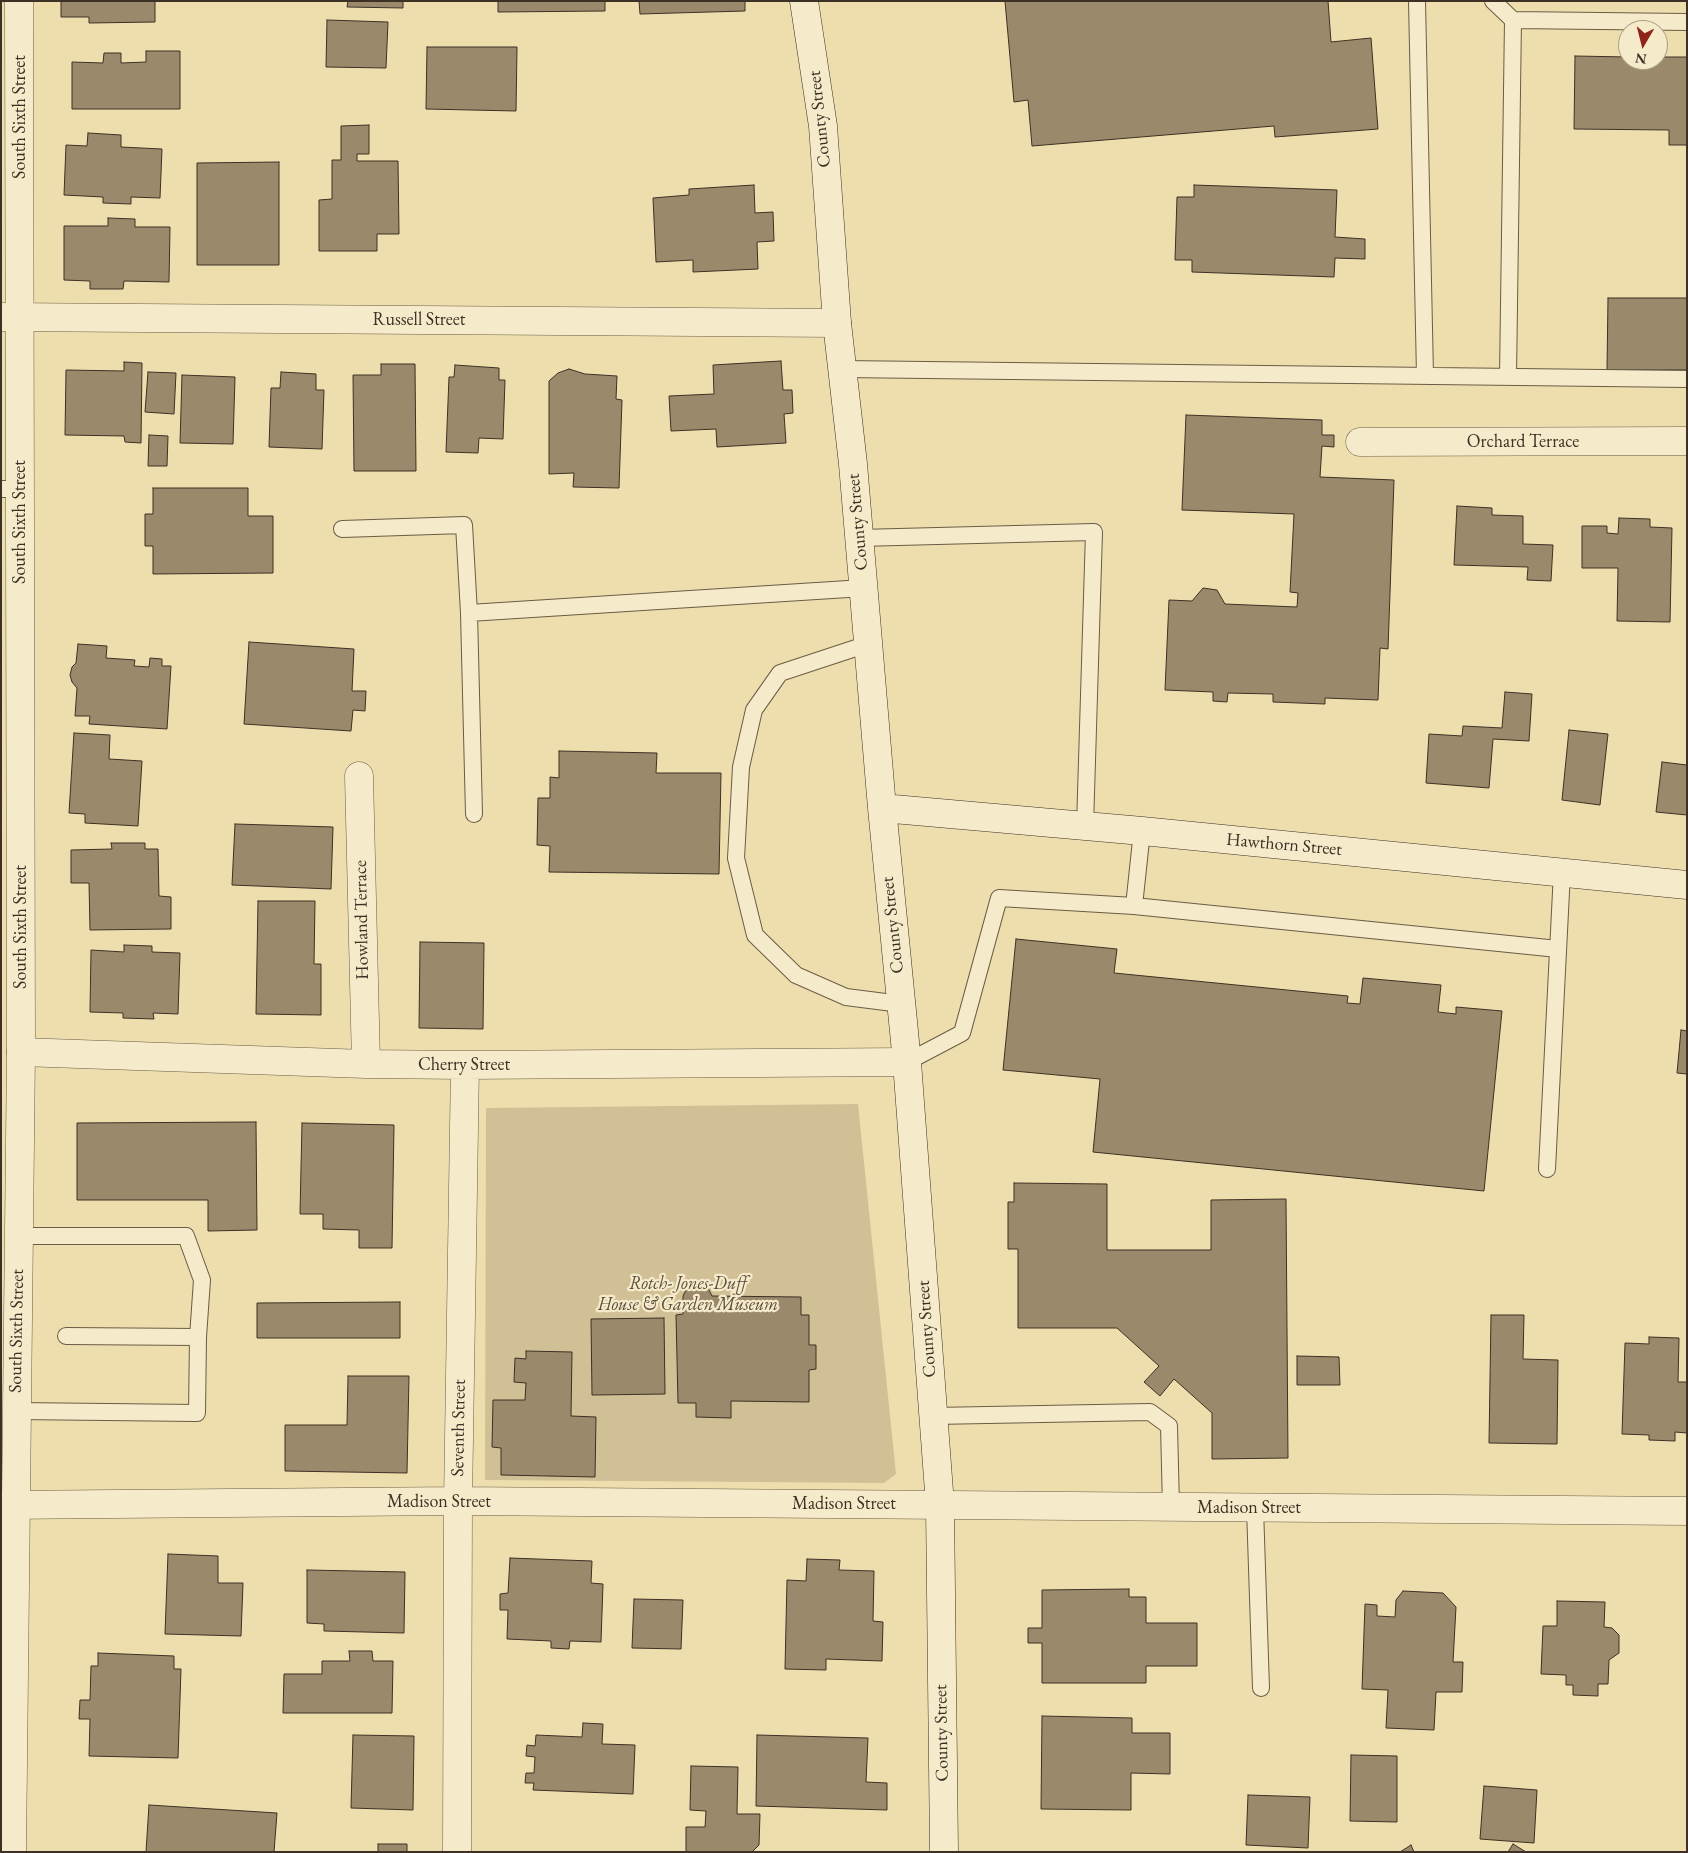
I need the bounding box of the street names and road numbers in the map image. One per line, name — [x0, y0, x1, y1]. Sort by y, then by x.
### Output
street label: South Sixth Street — [9, 55, 31, 179]
street label: County Street — [804, 69, 836, 169]
street label: Russell Street — [373, 309, 465, 331]
street label: Orchard Terrace — [1467, 431, 1579, 453]
street label: South Sixth Street — [9, 460, 31, 584]
street label: County Street — [843, 473, 873, 571]
street label: Hawthorn Street — [1225, 829, 1343, 861]
street label: Howland Terrace — [350, 860, 374, 980]
street label: South Sixth Street — [10, 865, 32, 989]
street label: County Street — [877, 875, 909, 975]
street label: Cherry Street — [418, 1054, 510, 1076]
street label: South Sixth Street — [5, 1269, 29, 1393]
street label: County Street — [913, 1280, 941, 1378]
street label: Seventh Street — [447, 1379, 471, 1477]
street label: Madison Street — [387, 1491, 491, 1513]
street label: Madison Street — [792, 1493, 896, 1515]
street label: Madison Street — [1197, 1497, 1301, 1519]
street label: County Street — [930, 1684, 954, 1782]

